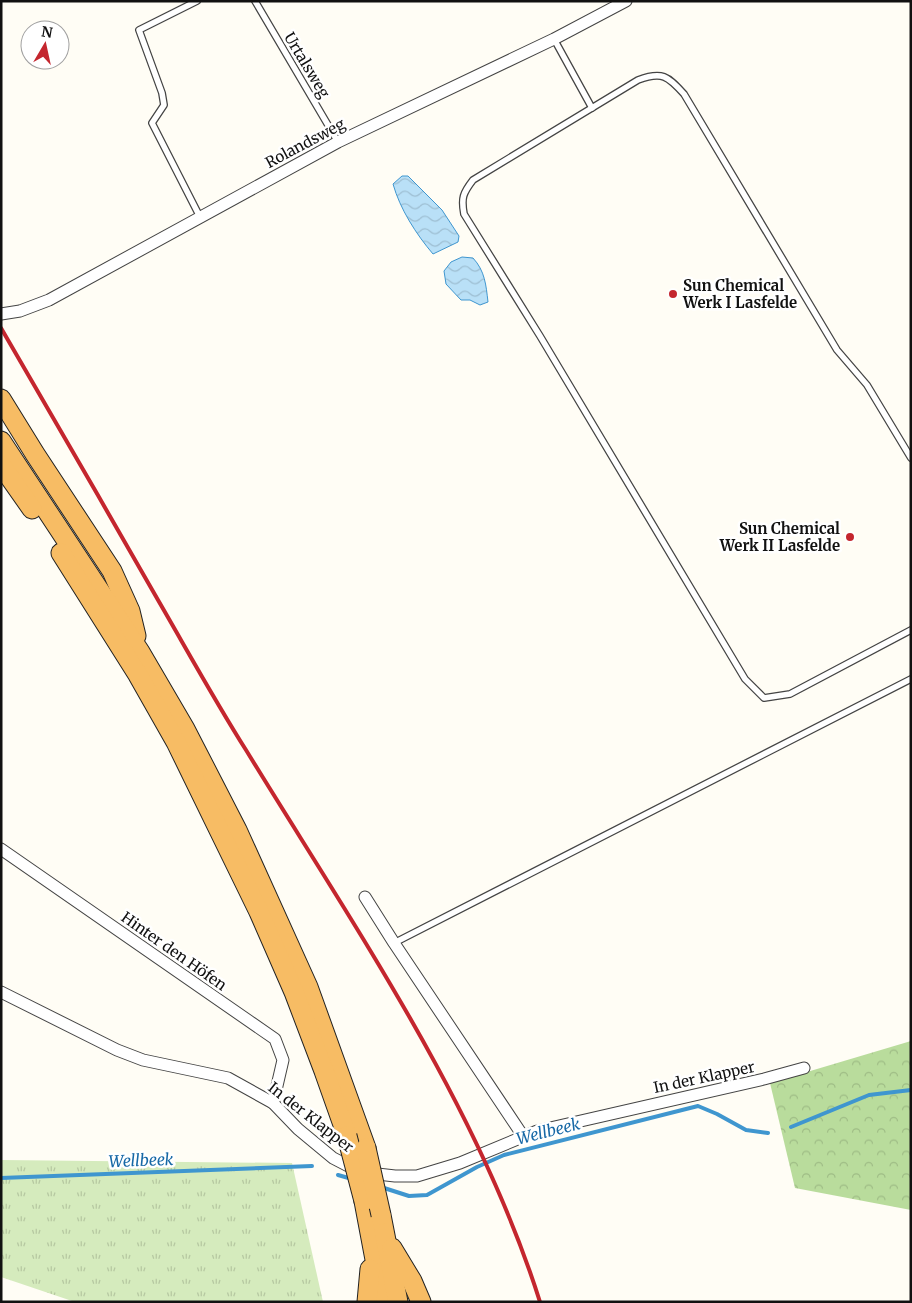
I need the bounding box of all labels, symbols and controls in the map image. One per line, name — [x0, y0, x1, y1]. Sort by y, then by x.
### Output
north arrow — [20, 20, 70, 70]
text: N — [40, 22, 54, 42]
street label: Urtalsweg — [280, 29, 334, 101]
street label: Rolandsweg — [262, 114, 348, 172]
place label: Sun Chemical Werk I Lasfelde — [682, 276, 797, 312]
marker: Sun Chemical Werk I Lasfelde — [667, 288, 679, 300]
place label: Sun Chemical Werk II Lasfelde — [719, 519, 840, 555]
marker: Sun Chemical Werk II Lasfelde — [844, 531, 856, 543]
street label: Hinter den Höfen — [118, 908, 230, 994]
street label: In der Klapper — [652, 1057, 757, 1097]
street label: In der Klapper — [265, 1078, 358, 1156]
water label: Wellbeek — [514, 1113, 582, 1149]
water label: Wellbeek — [108, 1149, 174, 1171]

